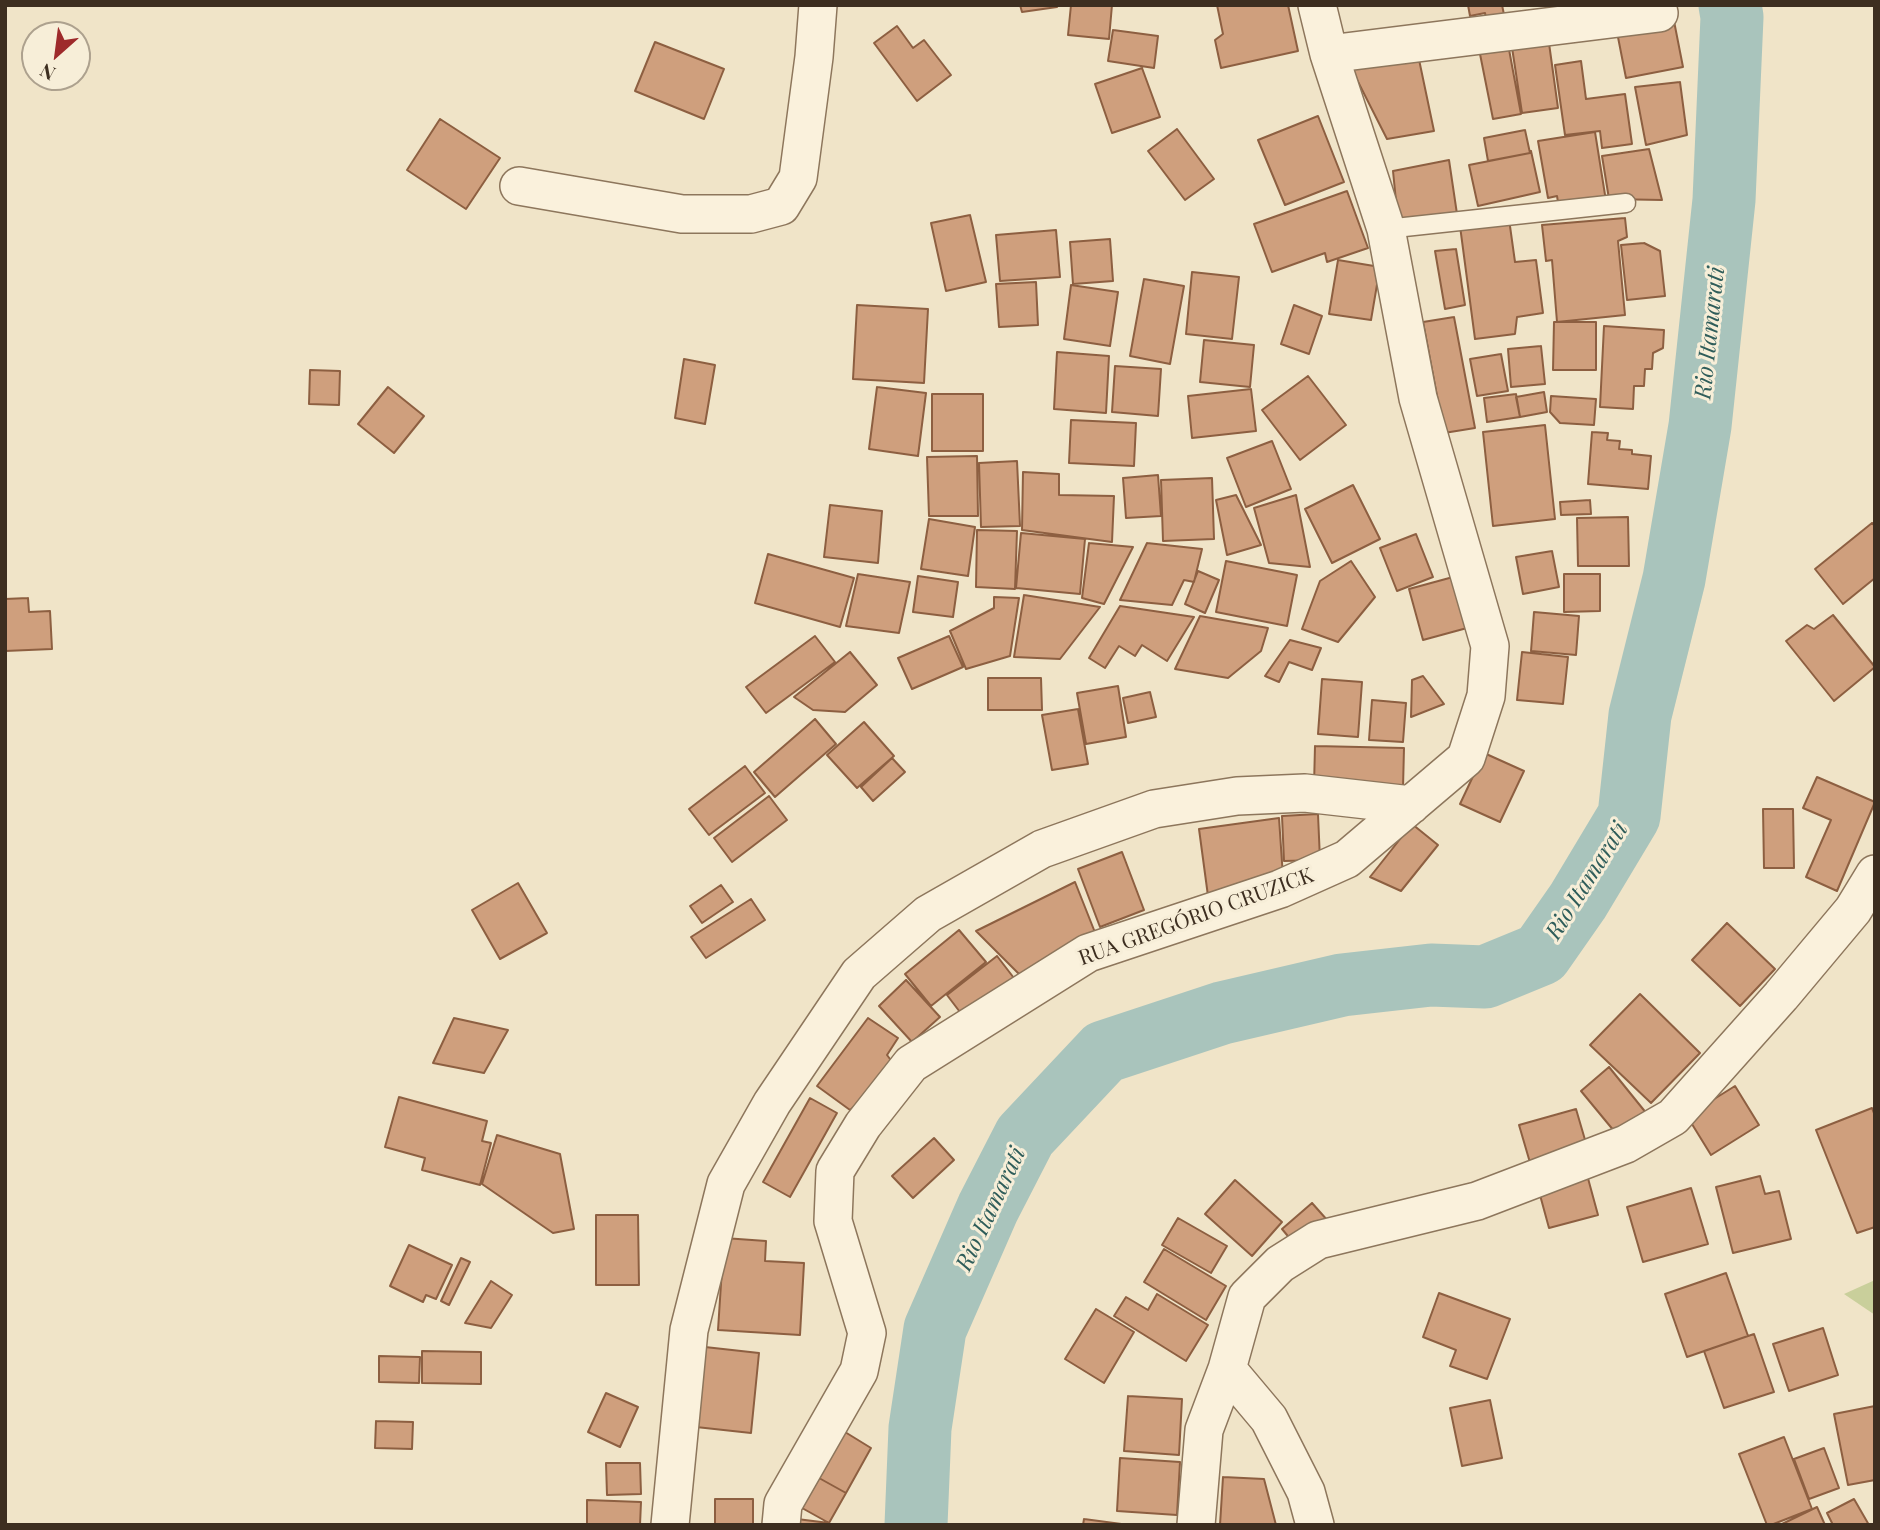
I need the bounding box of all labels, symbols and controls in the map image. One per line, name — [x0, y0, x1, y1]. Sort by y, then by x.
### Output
north arrow — [21, 21, 91, 91]
text: N — [35, 58, 59, 87]
water label: Rio Itamarati — [1689, 265, 1731, 401]
water label: Rio Itamarati — [1540, 817, 1634, 945]
street label: RUA GREGÓRIO CRUZICK — [1075, 863, 1317, 971]
water label: Rio Itamarati — [950, 1143, 1032, 1275]

